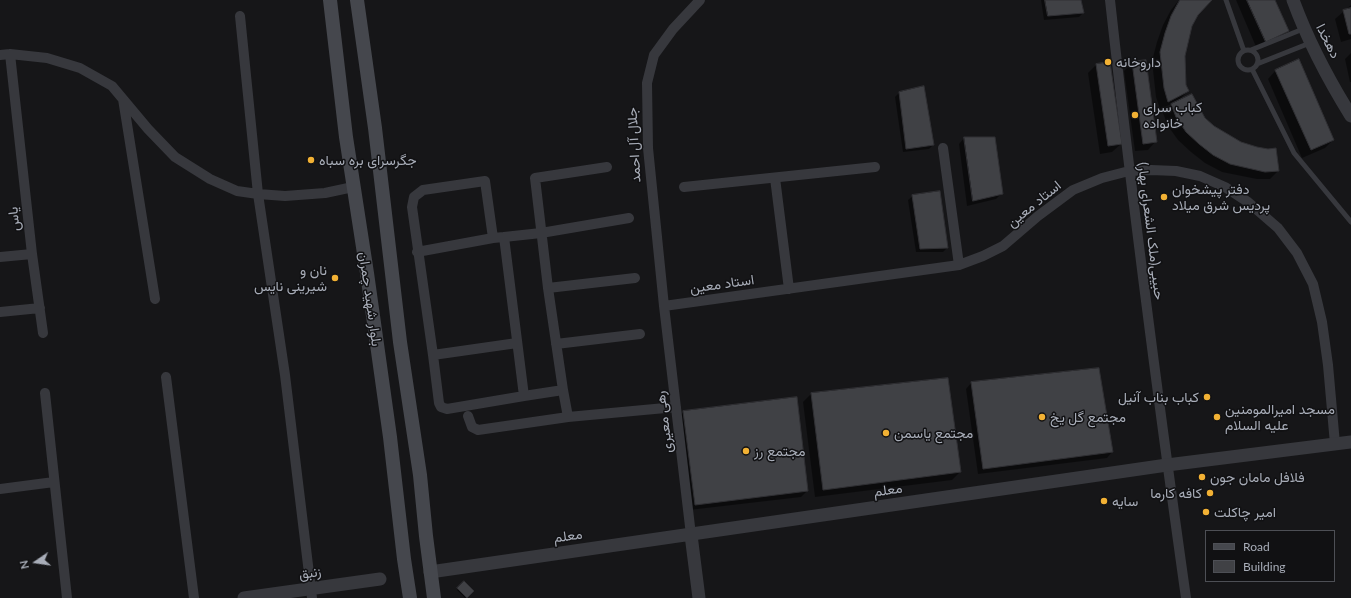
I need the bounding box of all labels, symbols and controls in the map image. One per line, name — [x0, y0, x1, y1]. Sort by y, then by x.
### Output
street label: دهخدا — [1312, 21, 1344, 61]
place label: داروخانه — [1116, 54, 1161, 70]
marker: داروخانه — [1103, 57, 1113, 67]
place label: کباب سرای خانواده — [1143, 99, 1202, 132]
street label: جلال آل احمد — [624, 107, 644, 183]
marker: کباب سرای خانواده — [1130, 110, 1140, 120]
place label: جگرسرای بره سباه — [319, 152, 417, 168]
marker: جگرسرای بره سباه — [306, 155, 316, 165]
street label: حبیبی(ملک الشعرای بهار) — [1134, 161, 1168, 301]
street label: استاد معین — [1004, 177, 1064, 231]
place label: دفتر پیشخوان پردیس شرق میلاد — [1172, 181, 1270, 214]
marker: دفتر پیشخوان پردیس شرق میلاد — [1159, 192, 1169, 202]
street label: یاس — [4, 206, 24, 232]
street label: بلوار شهید چمران — [355, 251, 385, 347]
place label: نان و شیرینی نایس — [254, 262, 327, 294]
street label: استاد معین — [689, 271, 755, 297]
marker: نان و شیرینی نایس — [330, 273, 340, 283]
place label: کباب بناب آنیل — [1118, 389, 1199, 405]
street label: رهی معیری — [652, 390, 676, 454]
marker: کباب بناب آنیل — [1202, 392, 1212, 402]
place label: مسجد امیرالمومنین علیه السلام — [1225, 401, 1335, 434]
place label: مجتمع گل یخ — [1050, 409, 1126, 425]
marker: مجتمع گل یخ — [1037, 412, 1047, 422]
marker: مسجد امیرالمومنین علیه السلام — [1212, 412, 1222, 422]
place label: مجتمع یاسمن — [894, 425, 973, 441]
marker: مجتمع یاسمن — [881, 428, 891, 438]
place label: مجتمع رز — [754, 443, 805, 459]
marker: مجتمع رز — [741, 446, 751, 456]
place label: فلافل مامان جون — [1210, 469, 1305, 485]
marker: فلافل مامان جون — [1197, 472, 1207, 482]
street label: معلم — [873, 480, 903, 500]
place label: کافه کارما — [1150, 485, 1202, 501]
marker: کافه کارما — [1205, 488, 1215, 498]
place label: سایه — [1112, 493, 1138, 509]
marker: سایه — [1099, 496, 1109, 506]
place label: امیر چاکلت — [1214, 504, 1276, 520]
marker: امیر چاکلت — [1201, 507, 1211, 517]
street label: معلم — [553, 526, 583, 546]
legend — [1205, 530, 1335, 582]
text: Road — [1243, 539, 1270, 554]
north arrow — [16, 542, 56, 582]
text: N — [17, 559, 31, 570]
text: Building — [1243, 559, 1286, 574]
street label: زنبق — [298, 563, 322, 583]

